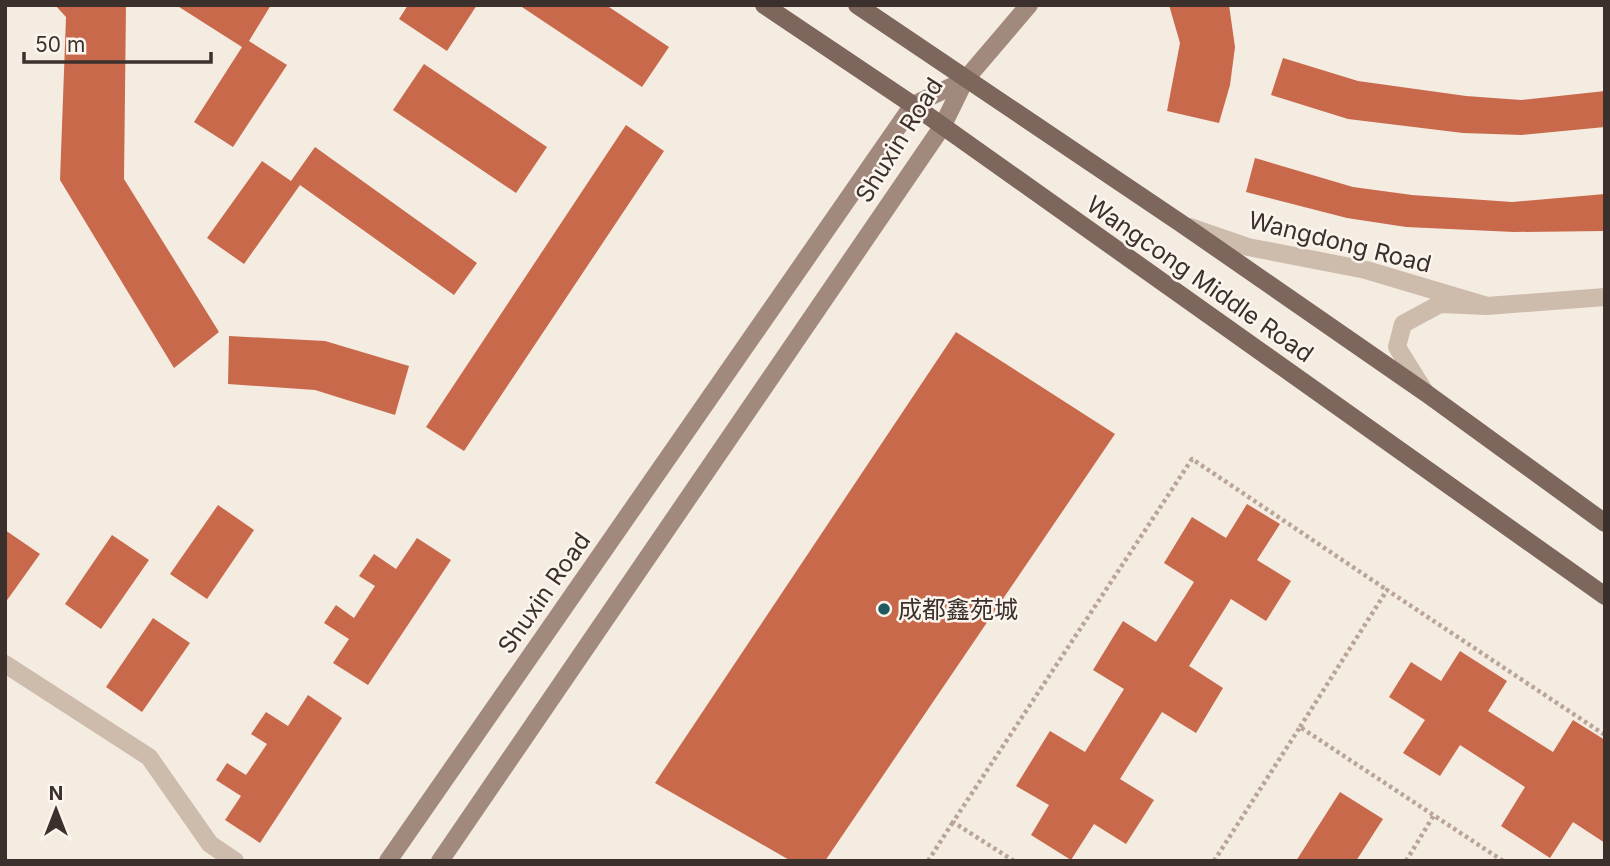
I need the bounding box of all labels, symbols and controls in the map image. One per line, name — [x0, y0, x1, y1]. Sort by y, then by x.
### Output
scale bar — [24, 21, 212, 65]
text: 50 m — [35, 32, 85, 57]
street label: Shuxin Road — [849, 72, 949, 208]
street label: Wangcong Middle Road — [1081, 190, 1319, 368]
street label: Wangdong Road — [1246, 205, 1434, 279]
street label: Shuxin Road — [492, 527, 596, 659]
place label: 成都鑫苑城 — [898, 595, 1018, 624]
marker: 成都鑫苑城 — [876, 601, 892, 617]
north arrow — [21, 775, 91, 845]
text: N — [49, 782, 63, 805]

